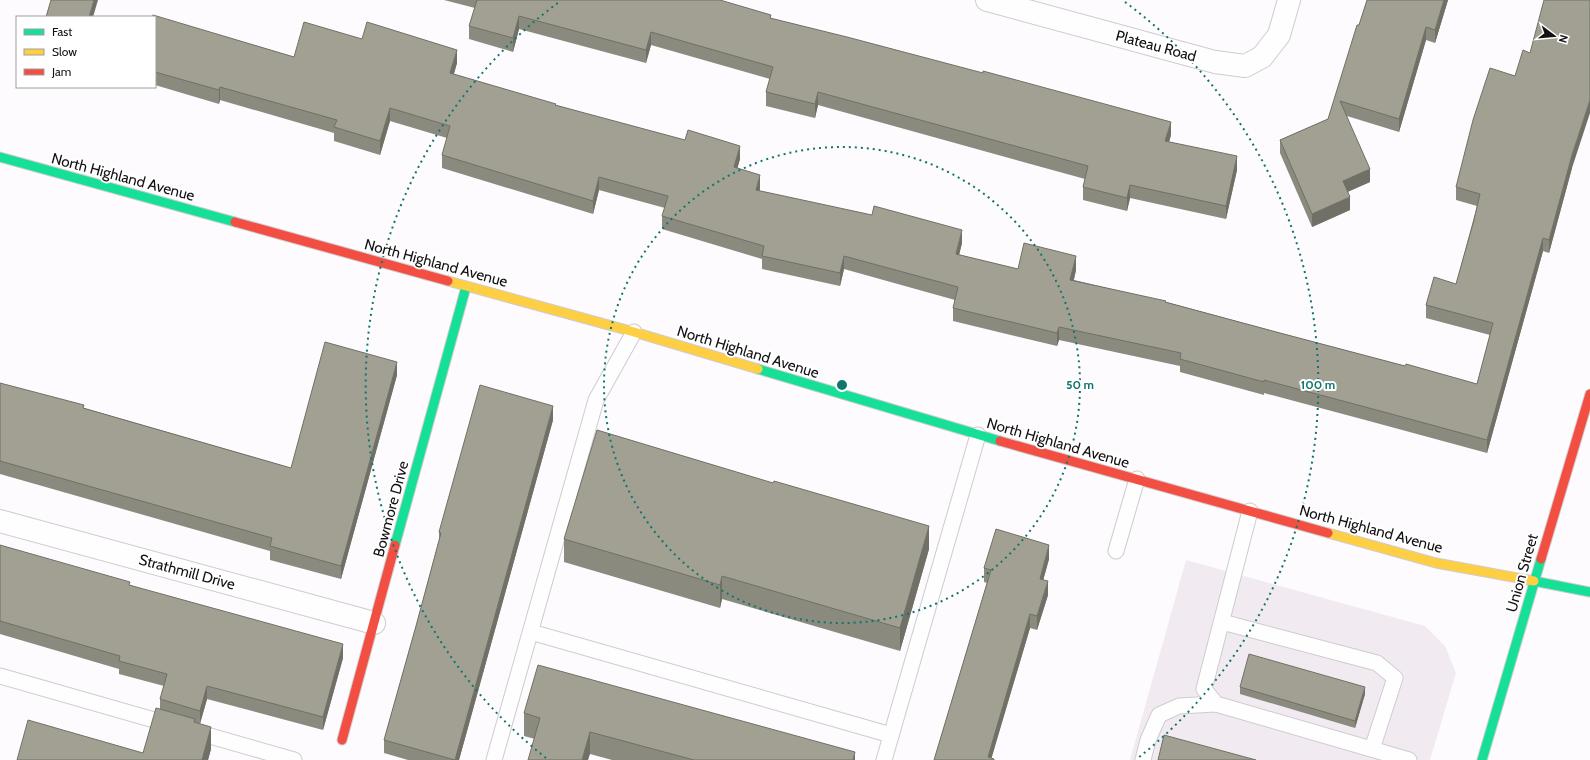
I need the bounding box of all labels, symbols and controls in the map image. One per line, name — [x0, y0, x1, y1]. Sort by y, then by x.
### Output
legend — [16, 16, 156, 88]
north arrow — [1534, 16, 1574, 56]
text: Fast — [52, 24, 72, 39]
street label: Plateau Road — [1114, 27, 1198, 65]
text: N — [1556, 33, 1571, 44]
text: Slow — [52, 44, 77, 59]
text: Jam — [51, 64, 71, 79]
street label: North Highland Avenue — [49, 149, 197, 205]
street label: North Highland Avenue — [362, 235, 510, 291]
street label: North Highland Avenue — [675, 322, 821, 382]
text: 50 m — [1066, 377, 1094, 392]
text: 100 m — [1301, 377, 1335, 392]
centre of rings — [835, 378, 849, 392]
street label: North Highland Avenue — [985, 414, 1132, 472]
street label: Bowmore Drive — [370, 459, 413, 559]
street label: North Highland Avenue — [1297, 501, 1445, 557]
street label: Union Street — [1502, 532, 1542, 614]
street label: Strathmill Drive — [137, 551, 237, 594]

